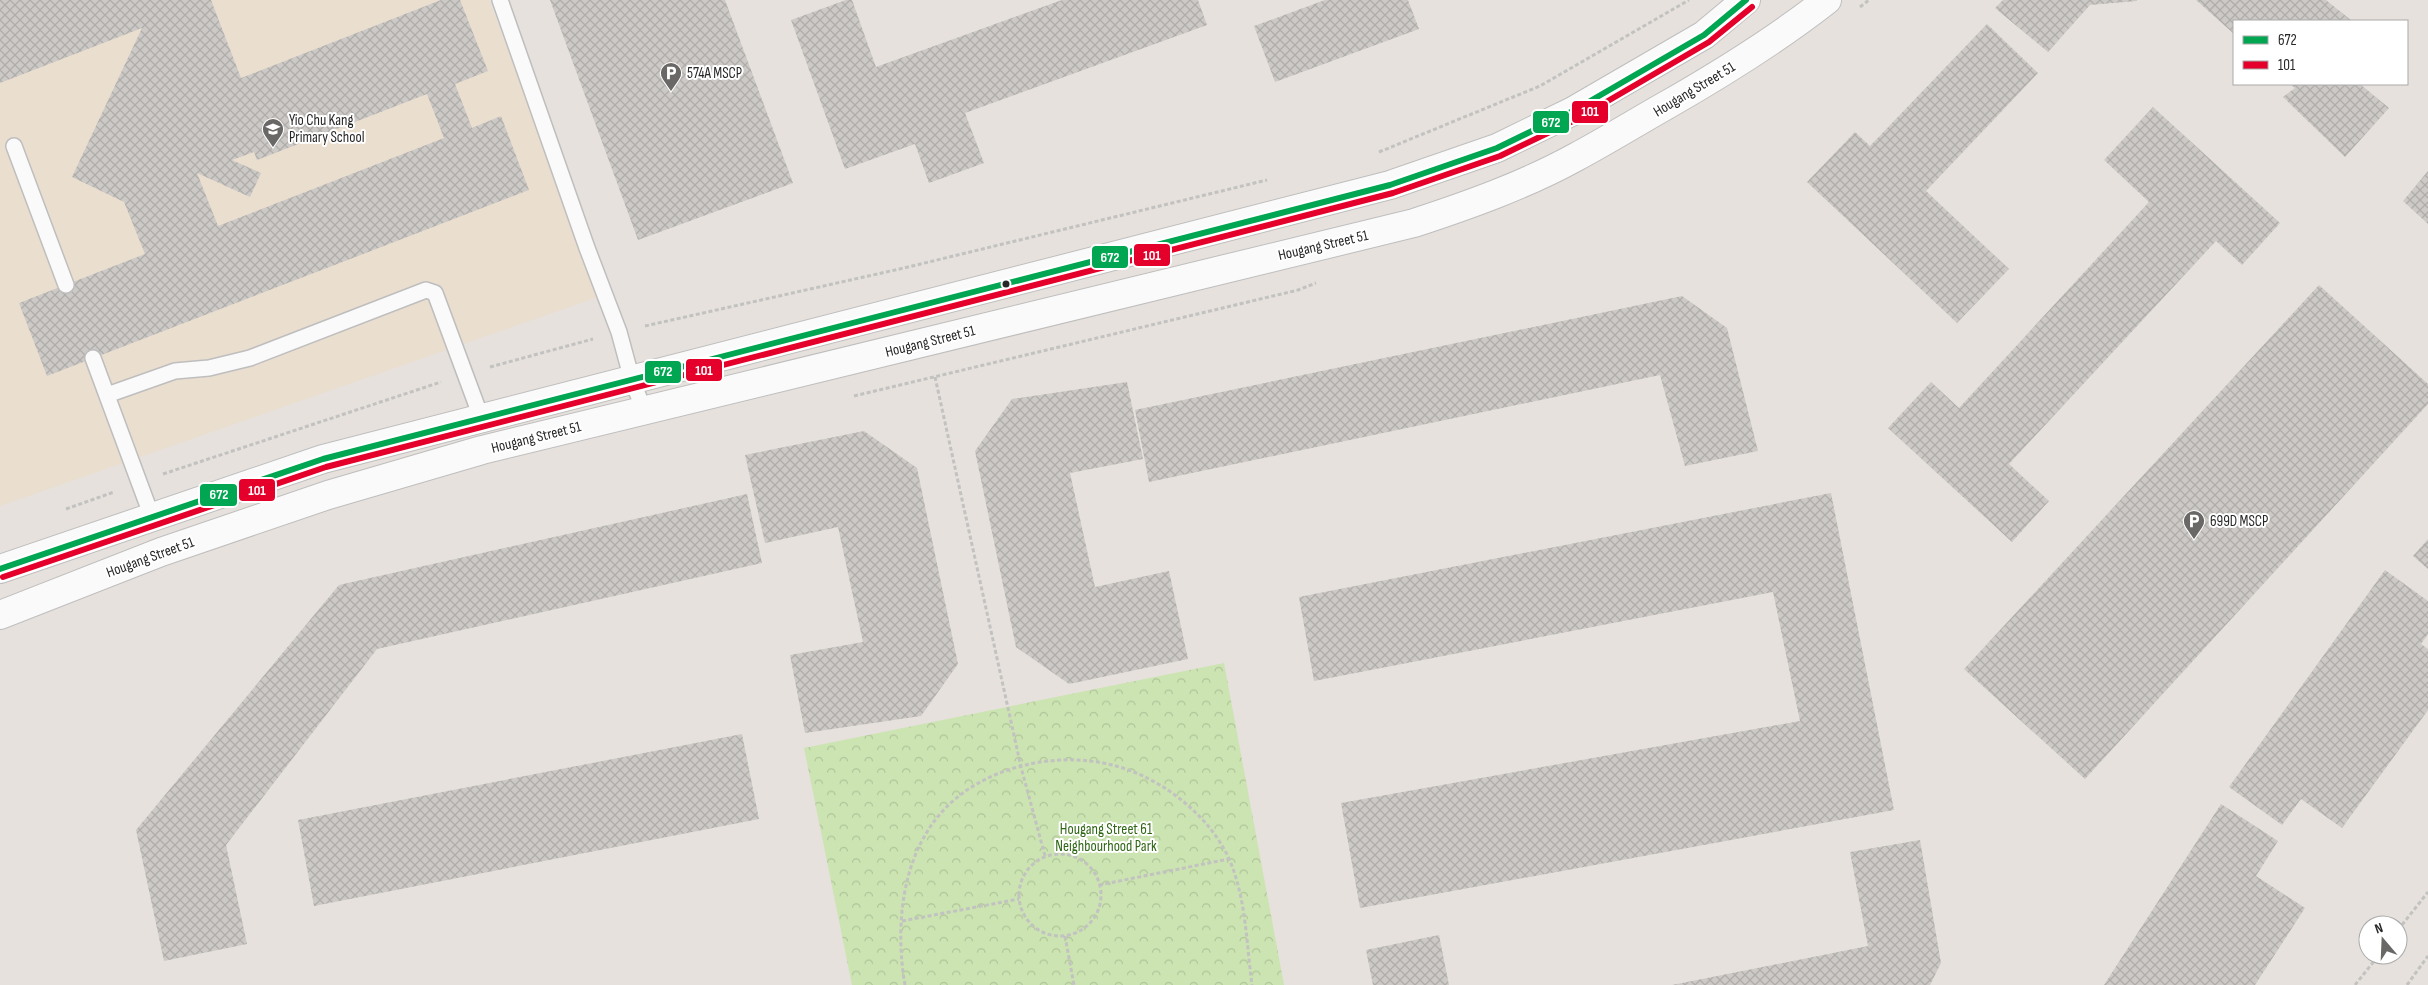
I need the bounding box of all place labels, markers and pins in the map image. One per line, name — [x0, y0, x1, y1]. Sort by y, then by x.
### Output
parking icon: 574A MSCP — [659, 61, 683, 92]
place label: 574A MSCP — [687, 64, 742, 83]
place label: Yio Chu Kang Primary School — [289, 111, 365, 147]
school or university icon: Yio Chu Kang Primary School — [261, 117, 285, 148]
unlabelled marker — [1001, 279, 1011, 289]
parking icon: 699D MSCP — [2182, 509, 2206, 540]
place label: 699D MSCP — [2210, 512, 2268, 531]

